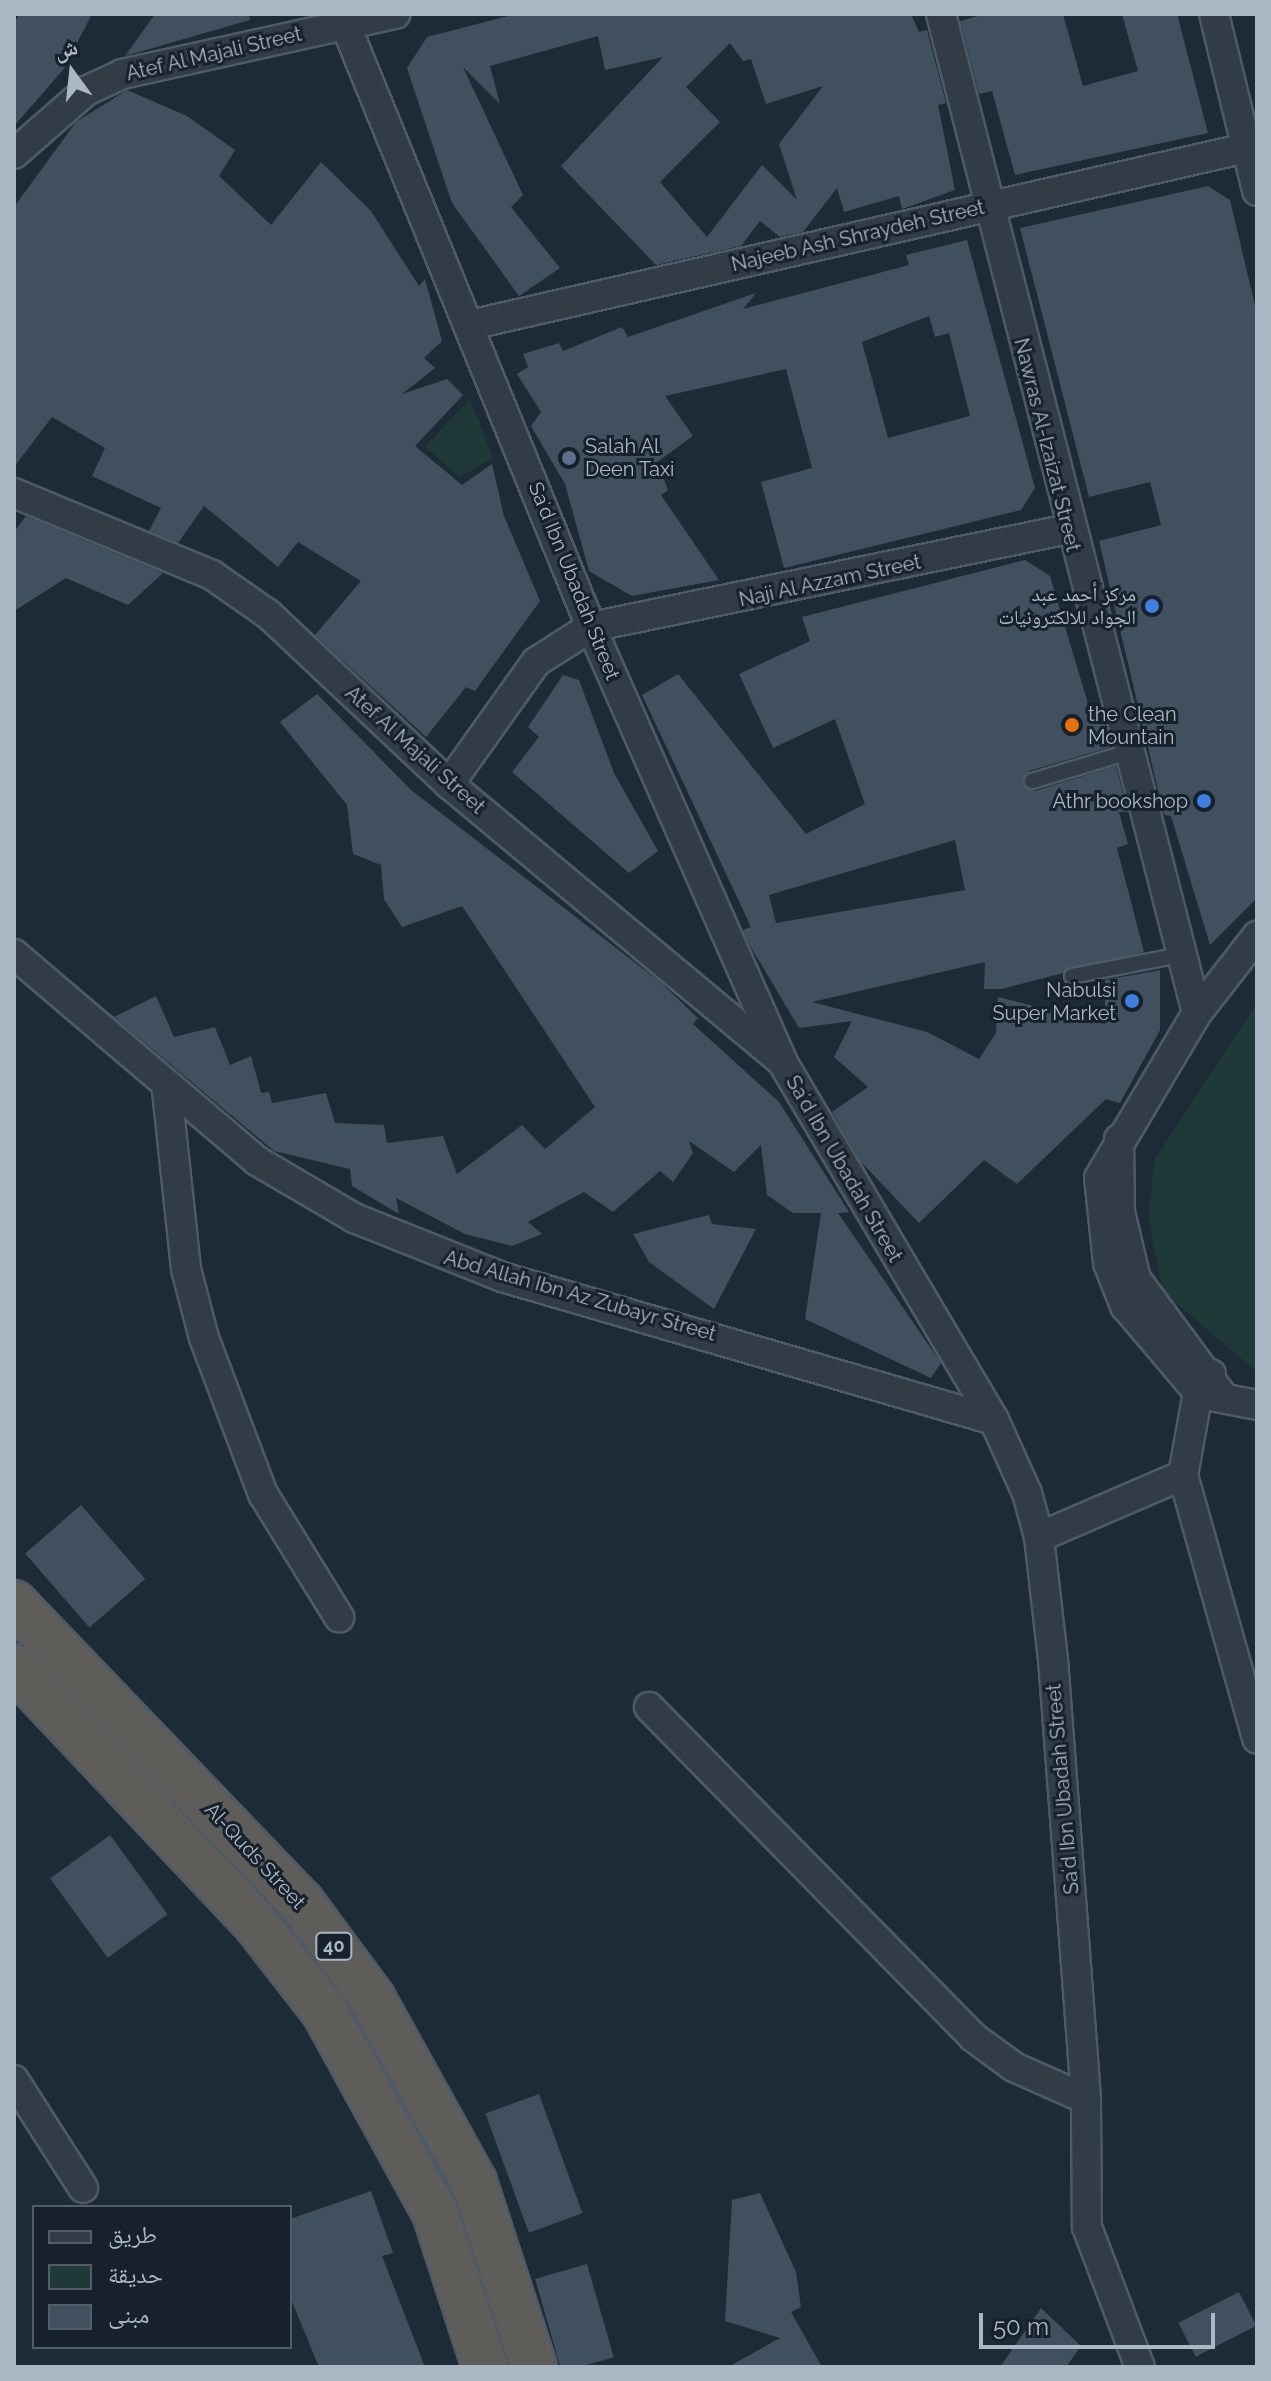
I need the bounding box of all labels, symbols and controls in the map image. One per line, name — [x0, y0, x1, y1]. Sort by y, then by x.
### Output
street label: Atef Al Majali Street — [123, 22, 305, 86]
north arrow — [32, 32, 112, 112]
text: ش — [51, 33, 80, 64]
street label: Najeeb Ash Shraydeh Street — [729, 195, 987, 277]
street label: Nawras Al-Izaizat Street — [1009, 335, 1085, 555]
place label: Salah Al Deen Taxi — [585, 434, 675, 481]
marker: Salah Al Deen Taxi — [560, 449, 578, 467]
street label: Saʻd Ibn Ubadah Street — [523, 478, 625, 684]
street label: Naji Al Azzam Street — [736, 550, 924, 612]
place label: مركز أحمد عبد الجواد للالكترونيات — [998, 582, 1136, 629]
marker: مركز أحمد عبد الجواد للالكترونيات — [1143, 597, 1161, 615]
street label: Atef Al Majali Street — [340, 680, 490, 820]
place label: the Clean Mountain — [1088, 702, 1177, 749]
marker: the Clean Mountain — [1063, 716, 1081, 734]
place label: Athr bookshop — [1052, 789, 1188, 813]
marker: Athr bookshop — [1195, 792, 1213, 810]
place label: Nabulsi Super Market — [992, 978, 1116, 1025]
marker: Nabulsi Super Market — [1123, 992, 1141, 1010]
street label: Saʻd Ibn Ubadah Street — [781, 1071, 907, 1267]
street label: Abd Allah Ibn Az Zubayr Street — [440, 1245, 720, 1347]
street label: Saʻd Ibn Ubadah Street — [1042, 1683, 1084, 1895]
street label: Al-Quds Street — [200, 1798, 310, 1914]
road number: 40 — [314, 1932, 354, 1960]
legend — [32, 2205, 292, 2349]
text: طريق — [108, 2220, 157, 2249]
text: حديقة — [108, 2260, 163, 2289]
scale bar — [983, 2297, 1219, 2347]
text: مبنى — [108, 2300, 149, 2329]
text: 50 m — [993, 2312, 1049, 2341]

